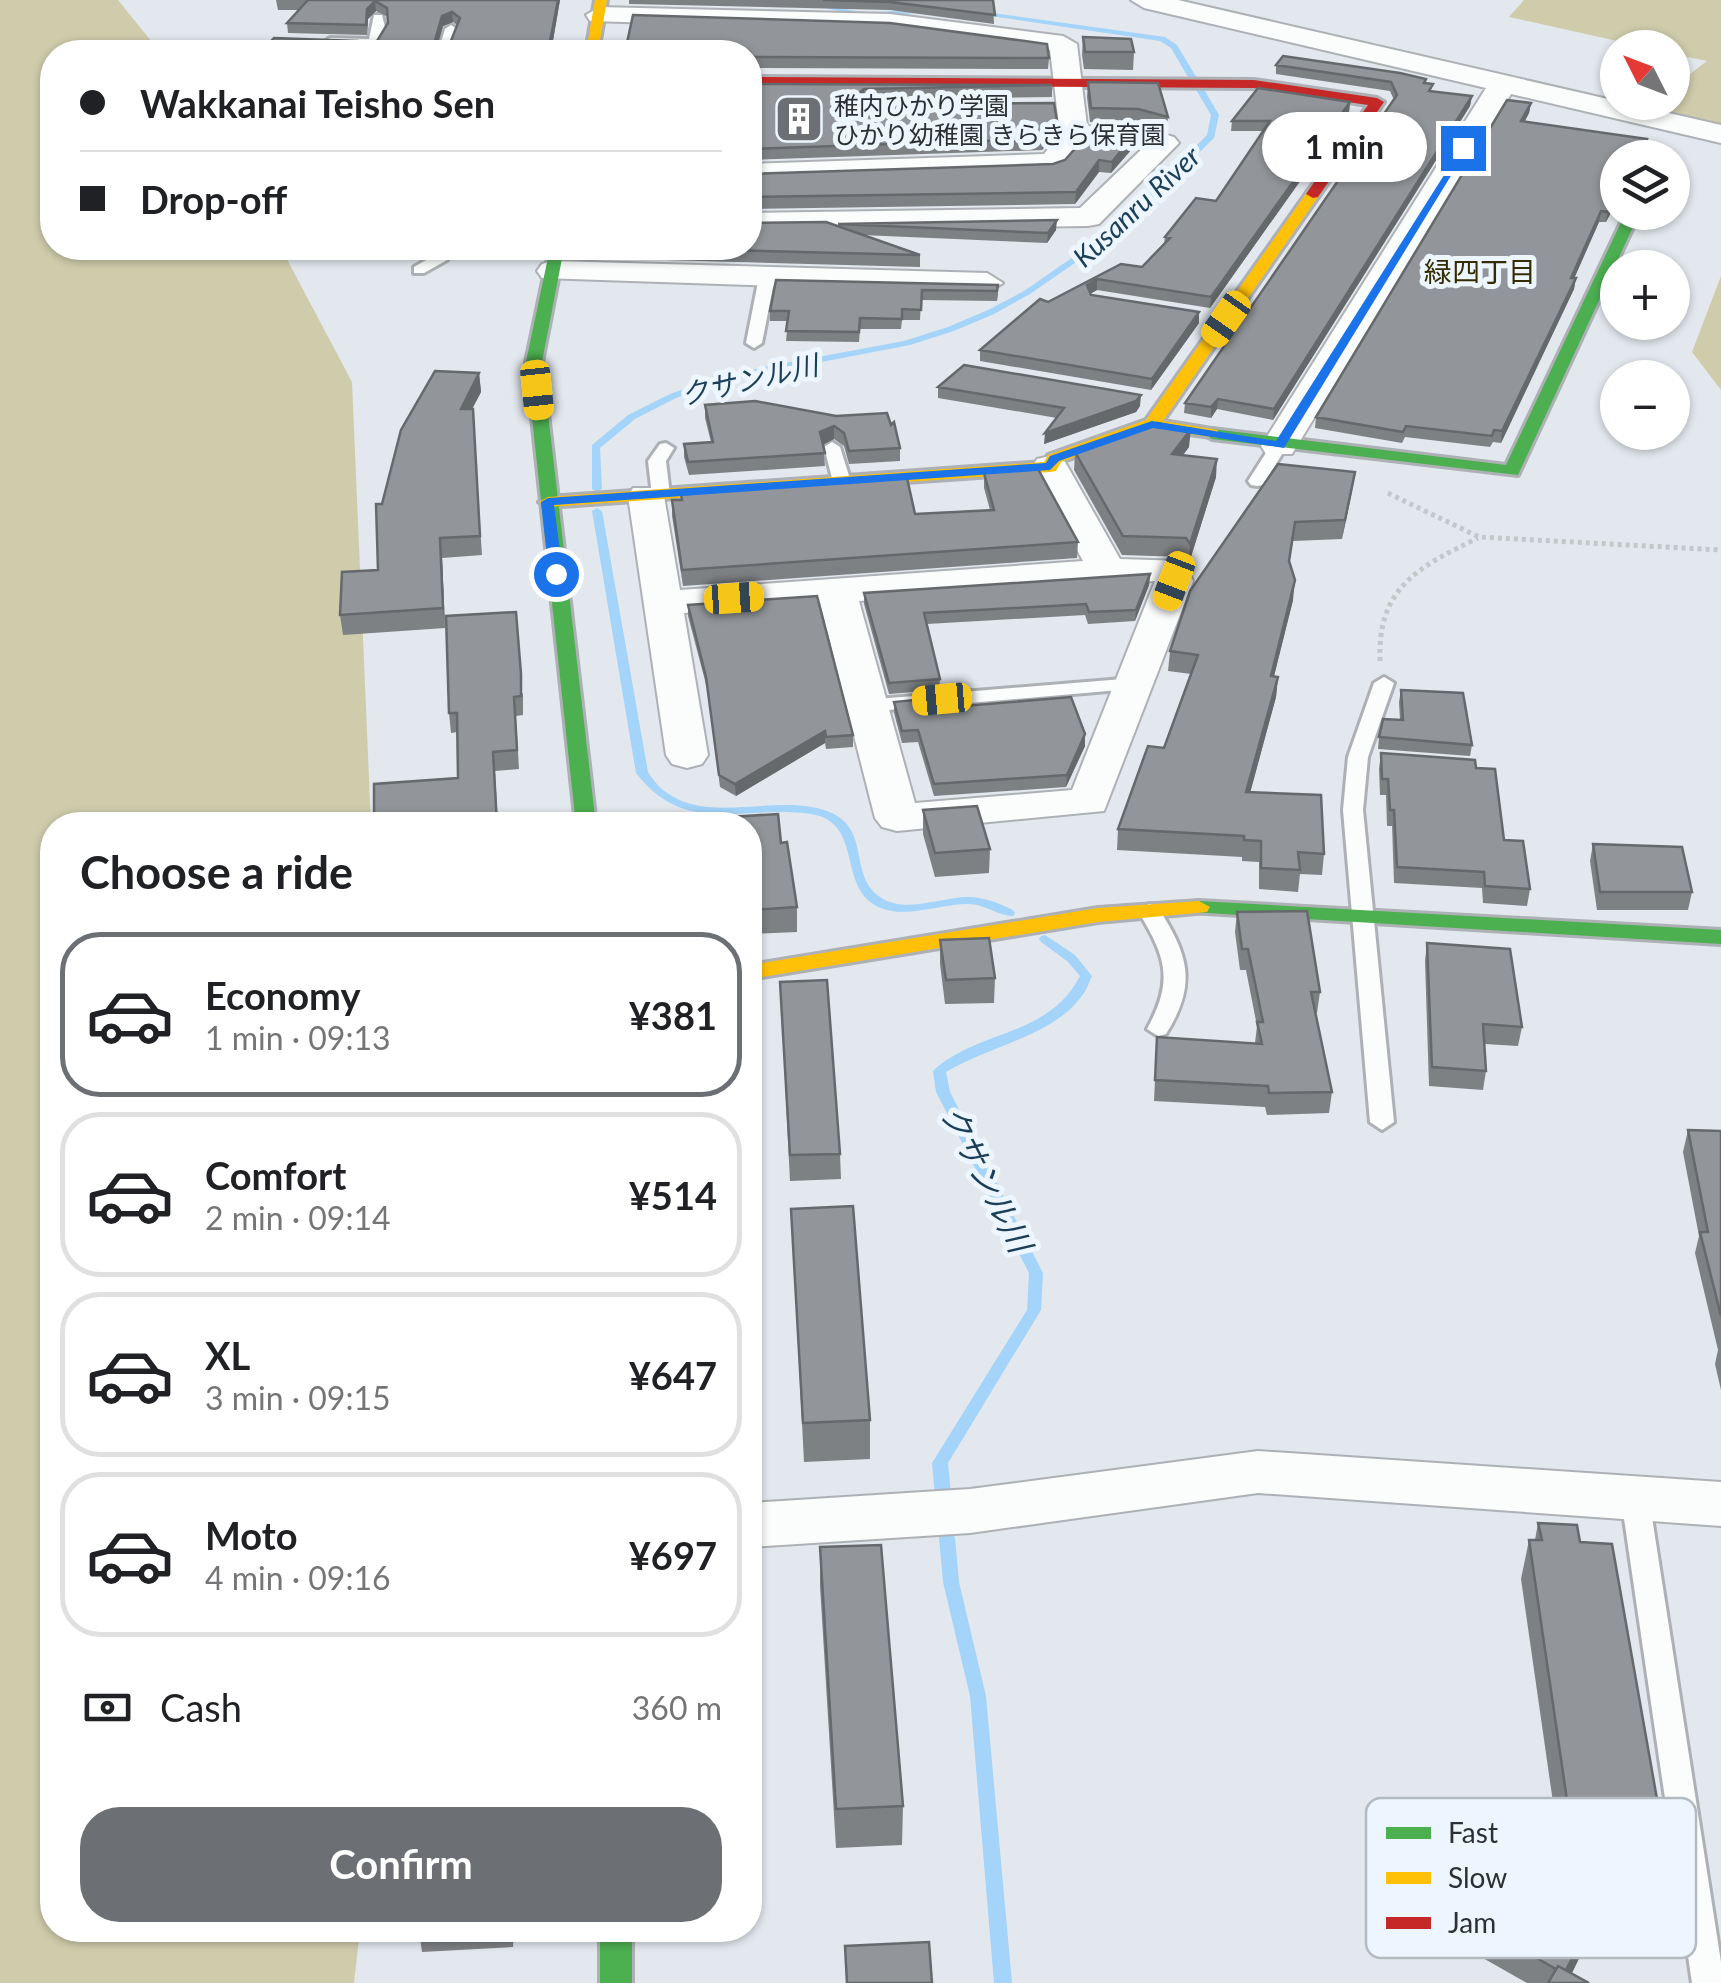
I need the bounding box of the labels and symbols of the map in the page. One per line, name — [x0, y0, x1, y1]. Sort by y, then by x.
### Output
north arrow — [1600, 30, 1690, 120]
place label: 稚内ひかり学園 ひかり幼稚園 きらきら保育園 — [834, 90, 1165, 149]
building icon: 稚内ひかり学園 ひかり幼稚園 きらきら保育園 — [773, 93, 825, 145]
callout: 1 min — [1263, 113, 1428, 183]
route end — [1441, 126, 1486, 171]
water label: Kusanru River — [1065, 138, 1207, 273]
district label: 緑四丁目 — [1424, 254, 1536, 288]
car — [1197, 286, 1255, 352]
water label: クサンル川 — [677, 346, 824, 411]
car — [519, 359, 555, 421]
car — [1149, 548, 1199, 614]
route start — [534, 552, 579, 597]
car — [703, 581, 765, 615]
car — [911, 681, 973, 717]
water label: クサンル川 — [933, 1098, 1042, 1261]
legend — [1366, 1798, 1696, 1958]
text: Fast — [1448, 1815, 1498, 1849]
text: Slow — [1448, 1860, 1507, 1894]
text: Jam — [1448, 1905, 1496, 1939]

